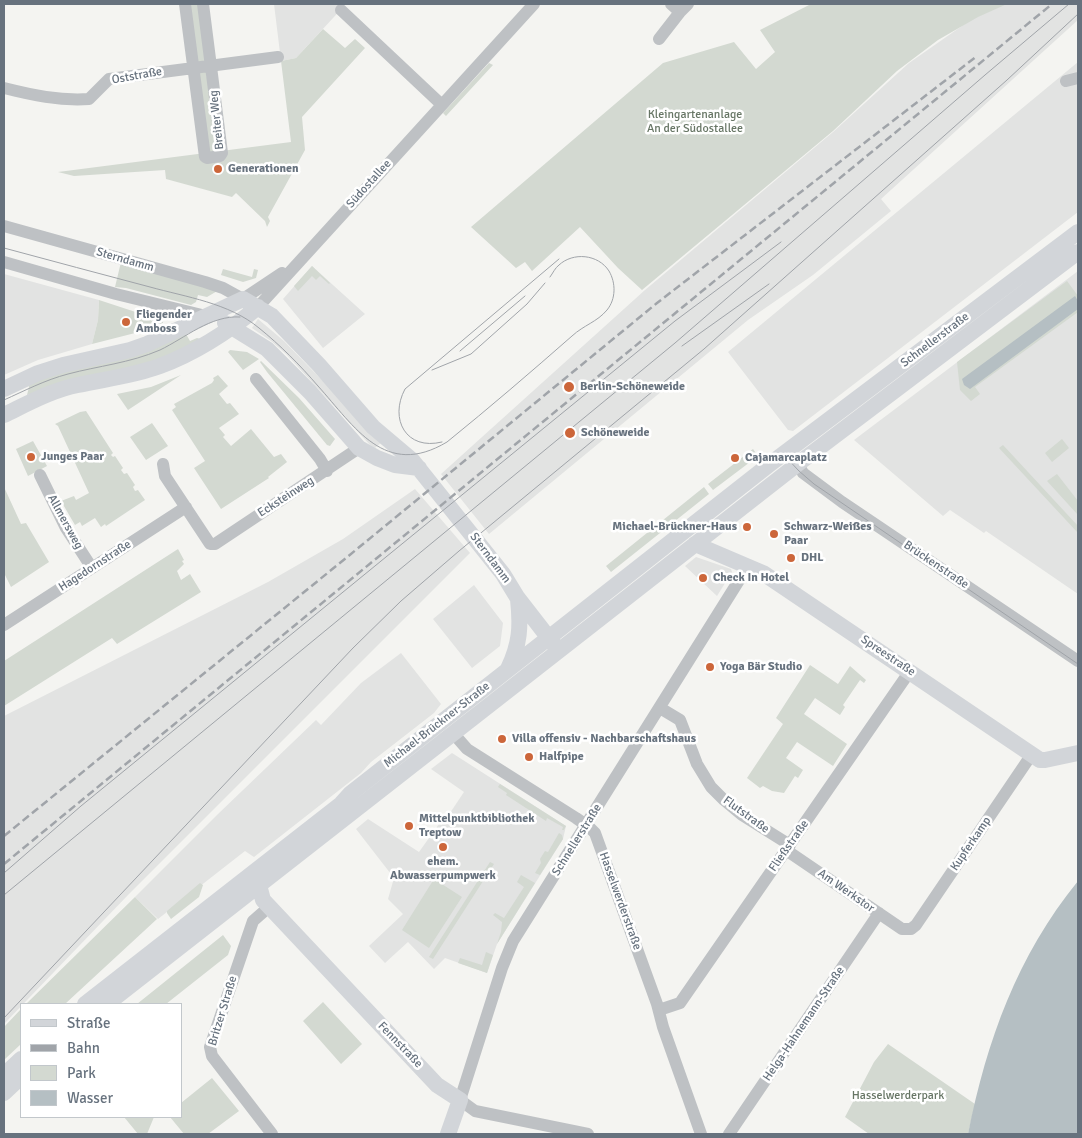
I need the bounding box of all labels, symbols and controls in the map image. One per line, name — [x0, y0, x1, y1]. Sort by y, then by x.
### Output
street label: Oststraße — [111, 65, 163, 87]
street label: Breiter Weg — [207, 90, 227, 150]
park label: Kleingartenanlage An der Südostallee — [647, 108, 743, 136]
street label: Südostallee — [344, 157, 394, 211]
place label: Generationen — [228, 162, 298, 176]
marker: Generationen — [212, 163, 224, 175]
street label: Sterndamm — [95, 245, 155, 275]
place label: Fliegender Amboss — [136, 308, 192, 336]
street label: Schnellerstraße — [898, 310, 972, 370]
marker: Fliegender Amboss — [120, 316, 132, 328]
marker: Berlin-Schöneweide — [562, 380, 576, 394]
place label: Berlin-Schöneweide — [580, 380, 685, 394]
marker: Schöneweide — [563, 426, 577, 440]
place label: Schöneweide — [581, 426, 650, 440]
place label: Junges Paar — [41, 450, 104, 464]
marker: Junges Paar — [25, 451, 37, 463]
place label: Cajamarcaplatz — [745, 451, 827, 465]
marker: Cajamarcaplatz — [729, 452, 741, 464]
street label: Ecksteinweg — [255, 473, 317, 521]
street label: Allmersweg — [44, 492, 86, 552]
place label: Michael-Brückner-Haus — [612, 520, 737, 534]
place label: Schwarz-Weißes Paar — [784, 520, 872, 548]
marker: Michael-Brückner-Haus — [741, 521, 753, 533]
marker: Schwarz-Weißes Paar — [768, 528, 780, 540]
street label: Sterndamm — [466, 530, 514, 586]
street label: Hagedornstraße — [56, 537, 134, 595]
street label: Brückenstraße — [901, 538, 971, 592]
place label: DHL — [801, 551, 824, 565]
marker: DHL — [785, 552, 797, 564]
place label: Check In Hotel — [713, 571, 789, 585]
marker: Check In Hotel — [697, 572, 709, 584]
street label: Spreestraße — [858, 633, 918, 679]
place label: Yoga Bär Studio — [720, 660, 802, 674]
marker: Yoga Bär Studio — [704, 661, 716, 673]
street label: Michael-Brückner-Straße — [381, 679, 493, 771]
place label: Villa offensiv - Nachbarschaftshaus — [512, 732, 696, 746]
marker: Villa offensiv - Nachbarschaftshaus — [496, 733, 508, 745]
place label: Halfpipe — [539, 750, 584, 764]
marker: Halfpipe — [523, 751, 535, 763]
street label: Flutstraße — [720, 793, 772, 837]
street label: Schnellerstraße — [549, 801, 605, 879]
place label: Mittelpunktbibliothek Treptow — [419, 812, 535, 840]
street label: Kupferkamp — [948, 814, 994, 874]
street label: Fließstraße — [766, 817, 812, 875]
marker: Mittelpunktbibliothek Treptow — [403, 820, 415, 832]
marker: ehem. Abwasserpumpwerk — [437, 841, 449, 853]
street label: Hasselwerderstraße — [596, 850, 644, 952]
place label: ehem. Abwasserpumpwerk — [390, 855, 496, 883]
street label: Am Werkstor — [815, 866, 877, 916]
street label: Helga-Hahnemann-Straße — [760, 964, 848, 1084]
street label: Britzer Straße — [206, 974, 240, 1048]
legend — [20, 1003, 182, 1118]
text: Straße — [67, 1014, 111, 1032]
street label: Fennstraße — [375, 1019, 425, 1071]
text: Bahn — [67, 1039, 100, 1057]
text: Park — [67, 1064, 96, 1082]
text: Wasser — [67, 1089, 113, 1107]
park label: Hasselwerderpark — [852, 1089, 944, 1103]

